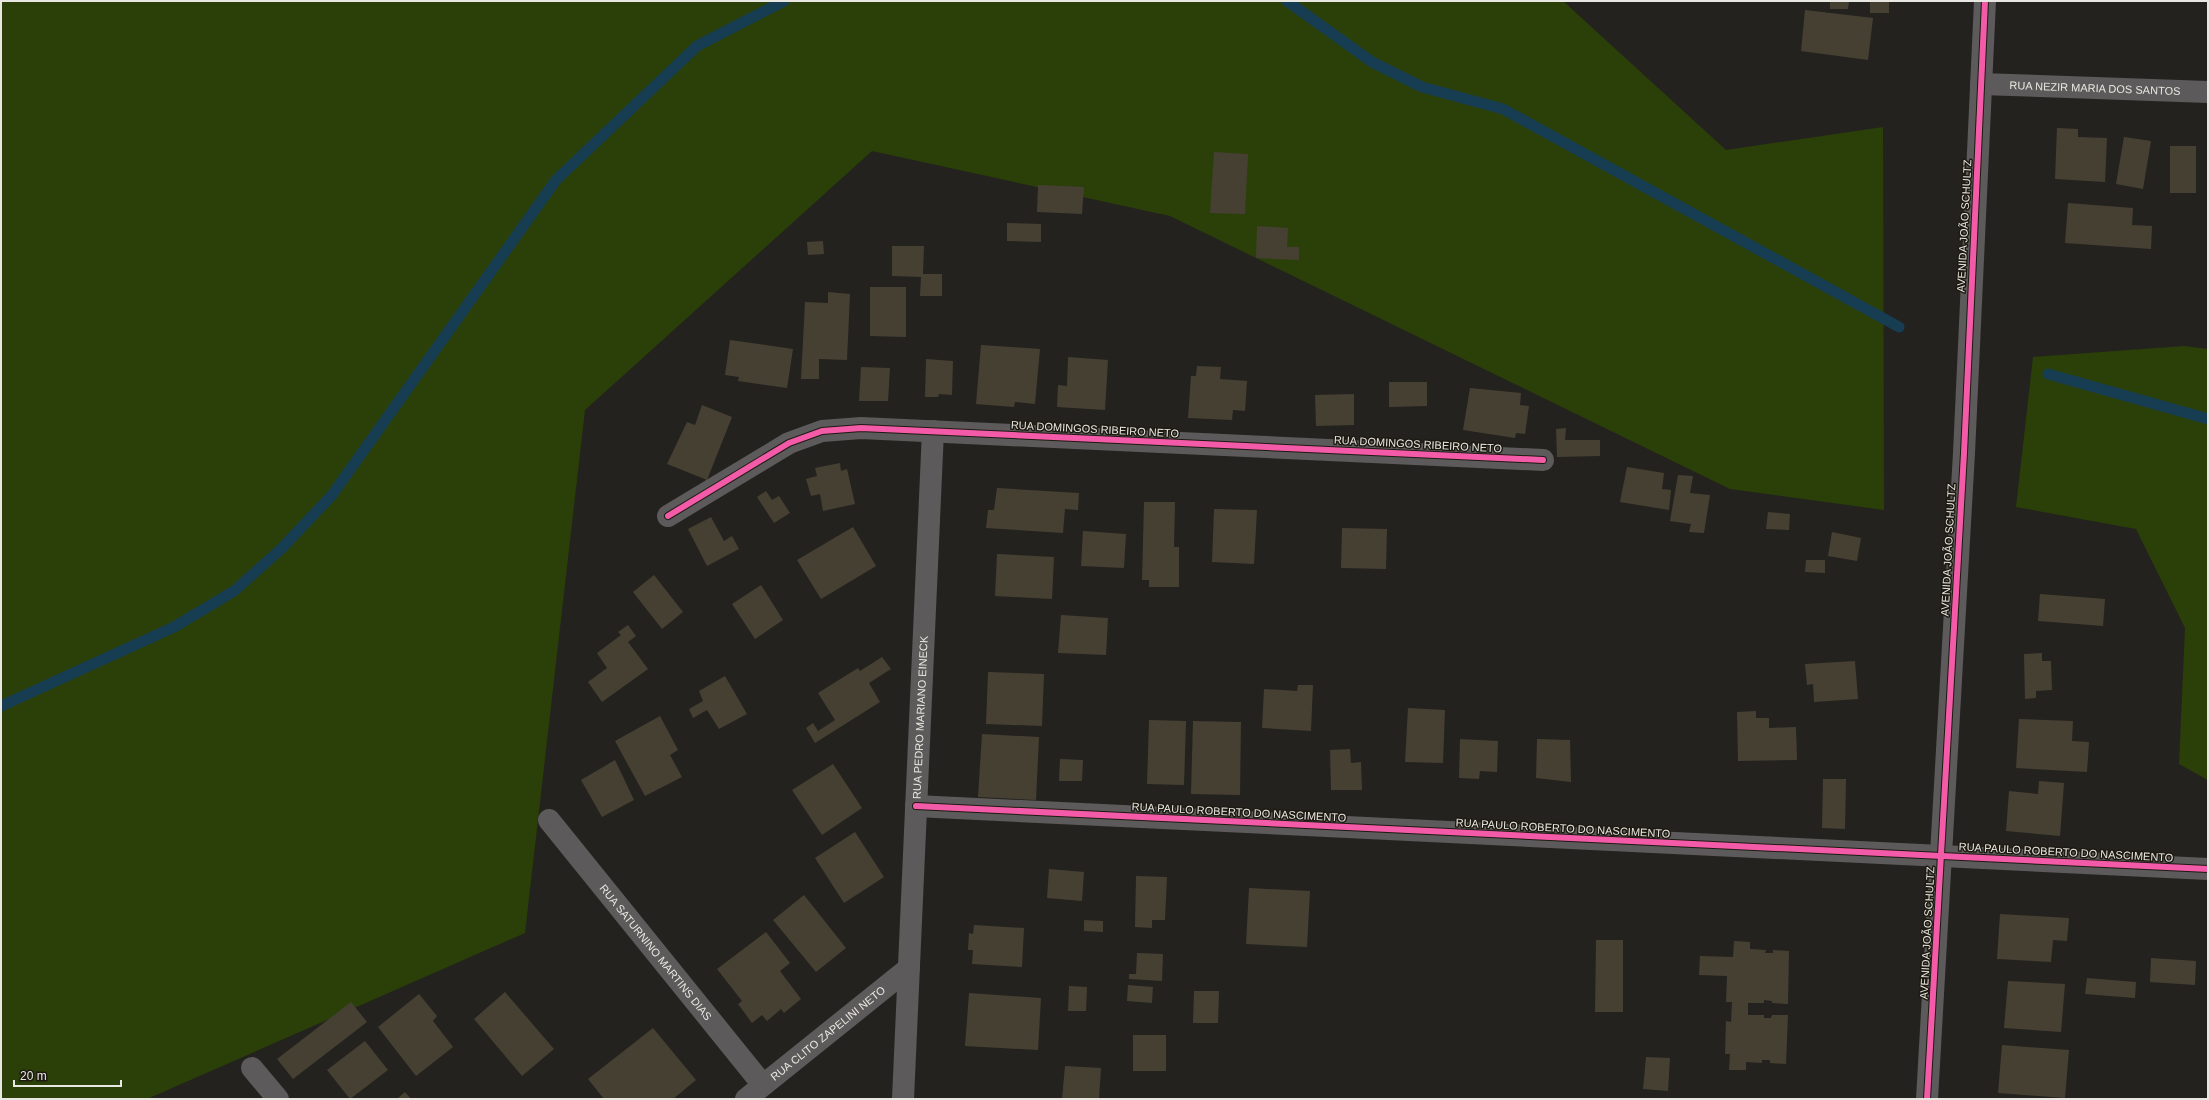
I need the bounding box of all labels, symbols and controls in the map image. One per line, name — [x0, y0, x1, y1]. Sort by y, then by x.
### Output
street label: RUA NEZIR MARIA DOS SANTOS — [2009, 79, 2181, 97]
street label: AVENIDA JOÃO SCHULTZ — [1955, 159, 1973, 293]
street label: RUA DOMINGOS RIBEIRO NETO — [1011, 419, 1180, 439]
street label: RUA DOMINGOS RIBEIRO NETO — [1334, 434, 1503, 454]
street label: AVENIDA JOÃO SCHULTZ — [1939, 483, 1957, 617]
street label: RUA PEDRO MARIANO EINECK — [910, 635, 930, 799]
street label: RUA PAULO ROBERTO DO NASCIMENTO — [1131, 800, 1347, 824]
street label: RUA PAULO ROBERTO DO NASCIMENTO — [1455, 816, 1671, 840]
street label: RUA PAULO ROBERTO DO NASCIMENTO — [1958, 840, 2174, 864]
street label: AVENIDA JOÃO SCHULTZ — [1918, 866, 1936, 1000]
street label: RUA SATURNINO MARTINS DIAS — [597, 882, 714, 1023]
street label: RUA CLITO ZAPELINI NETO — [768, 983, 888, 1083]
scale bar — [14, 1062, 121, 1088]
text: 20 m — [20, 1069, 47, 1083]

